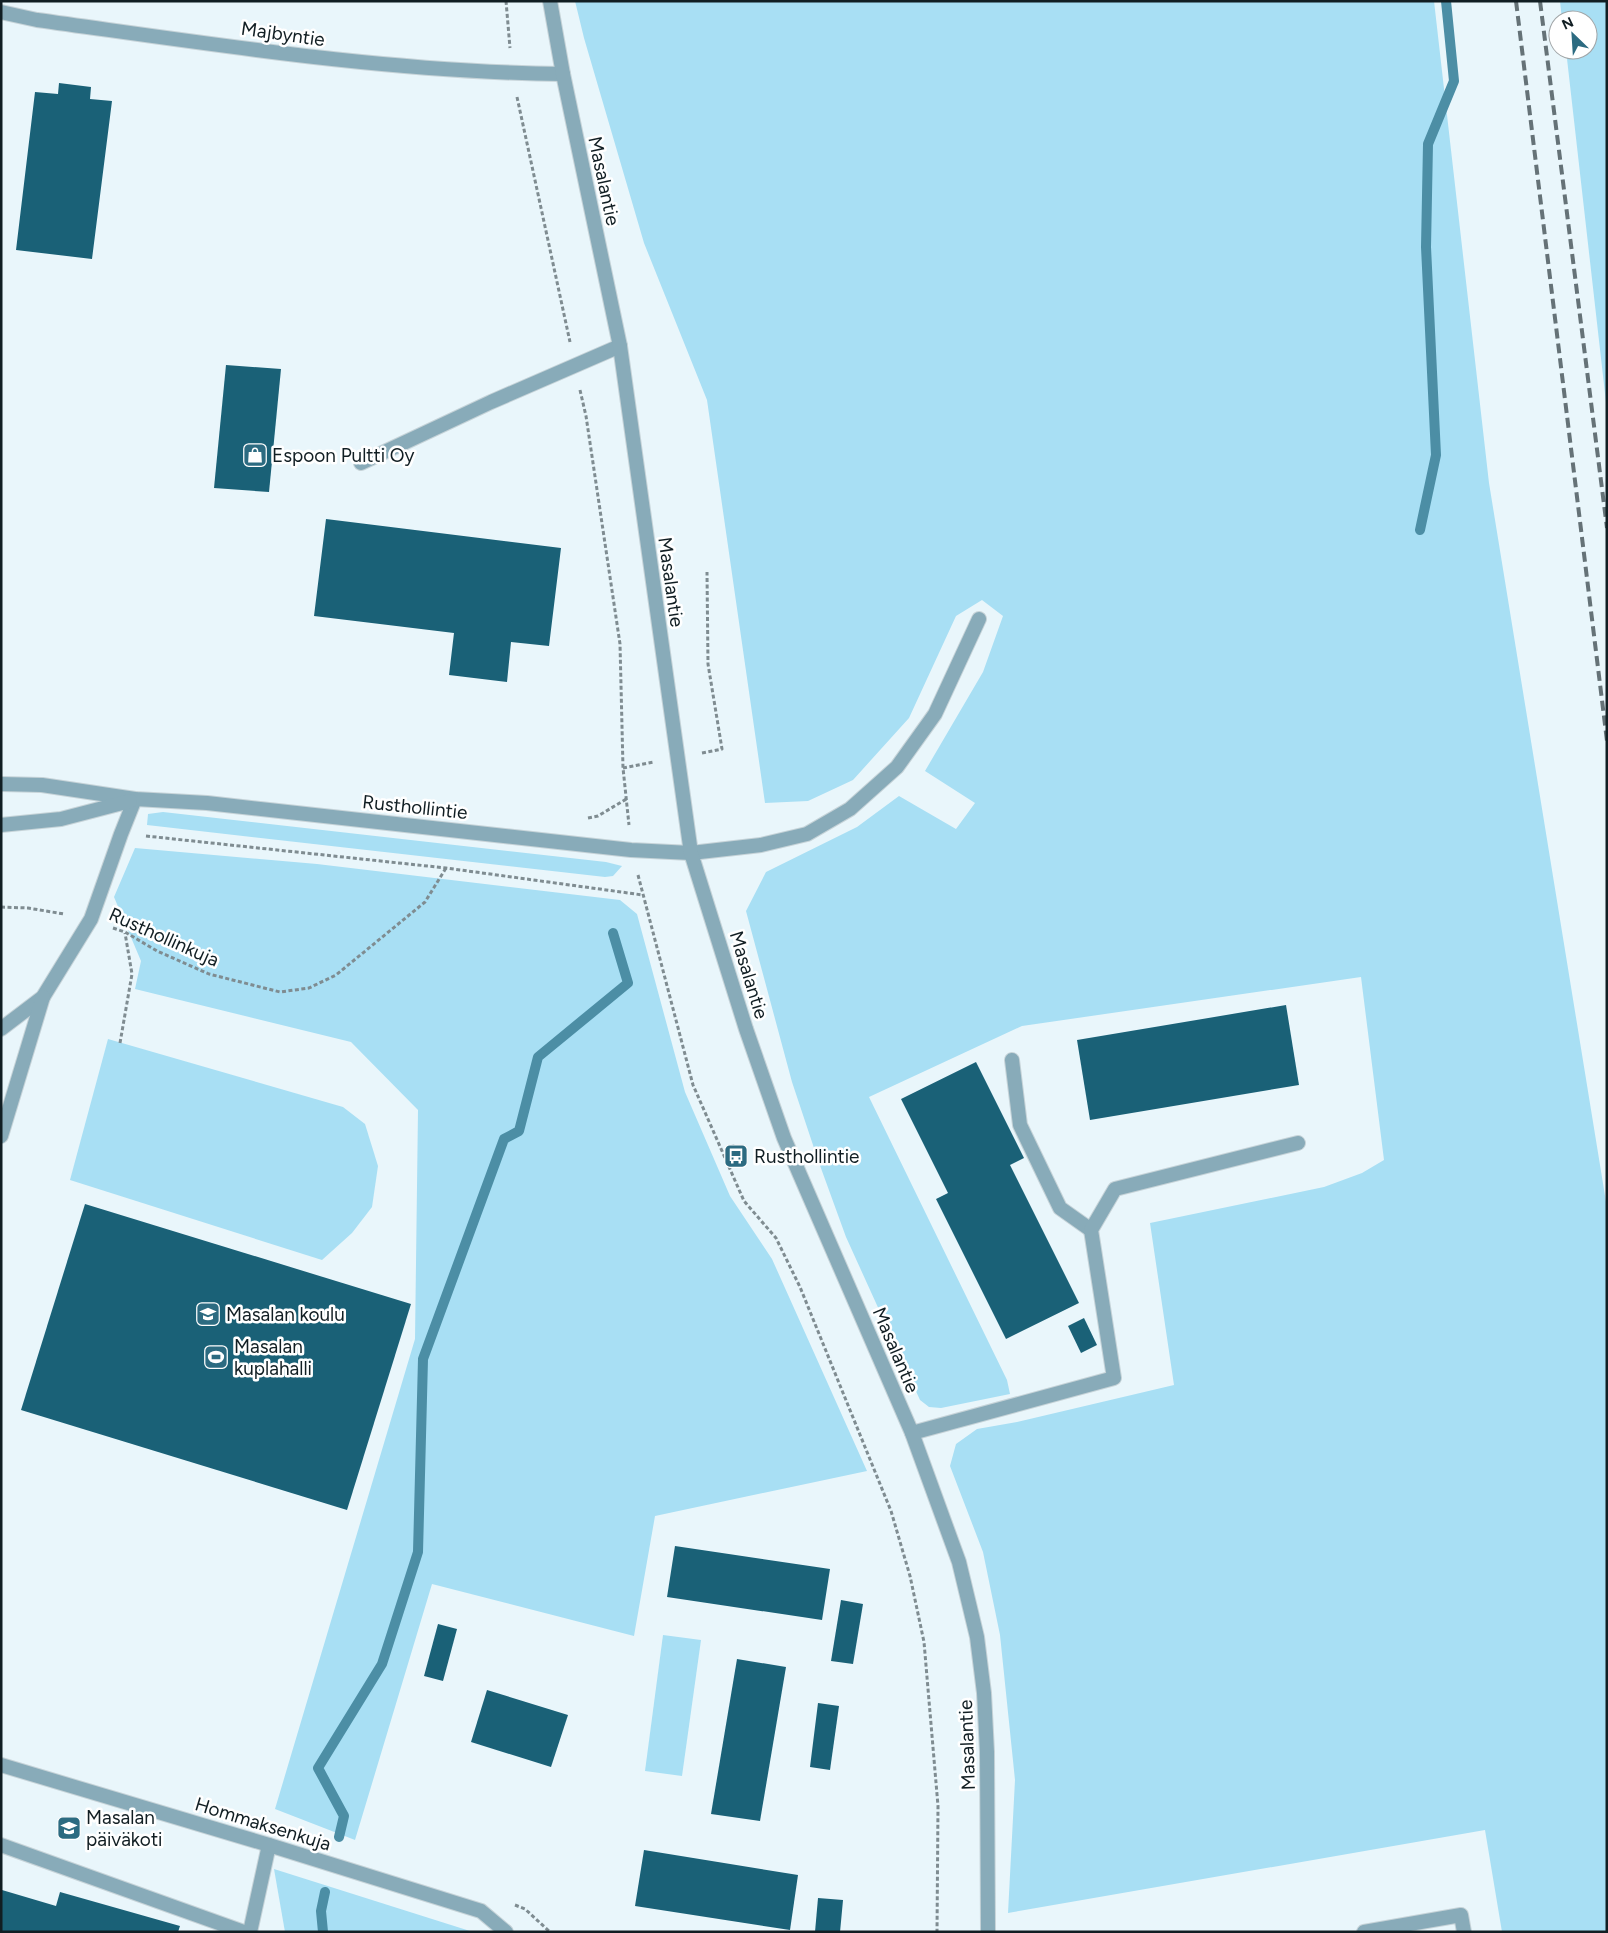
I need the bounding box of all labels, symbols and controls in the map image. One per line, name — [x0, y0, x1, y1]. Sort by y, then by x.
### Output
north arrow — [1548, 10, 1598, 60]
text: N — [1559, 14, 1576, 34]
street label: Majbyntie — [240, 17, 326, 51]
street label: Masalantie — [583, 134, 625, 228]
shop icon: Espoon Pultti Oy — [242, 442, 268, 468]
place label: Espoon Pultti Oy — [272, 444, 415, 467]
street label: Masalantie — [653, 535, 689, 629]
street label: Rusthollintie — [361, 790, 469, 824]
street label: Rusthollinkuja — [105, 902, 223, 972]
street label: Masalantie — [725, 928, 773, 1022]
bus stop icon: Rusthollintie — [723, 1143, 749, 1169]
place label: Rusthollintie — [754, 1145, 860, 1168]
school or university icon: Masalan koulu — [195, 1301, 221, 1327]
place label: Masalan koulu — [226, 1303, 345, 1326]
street label: Masalantie — [868, 1304, 924, 1396]
place label: Masalan kuplahalli — [234, 1335, 312, 1380]
sports icon: Masalan kuplahalli — [203, 1344, 229, 1370]
street label: Masalantie — [954, 1699, 980, 1791]
street label: Hommaksenkuja — [192, 1792, 334, 1856]
place label: Masalan päiväkoti — [86, 1806, 162, 1851]
school or university icon: Masalan päiväkoti — [56, 1815, 82, 1841]

